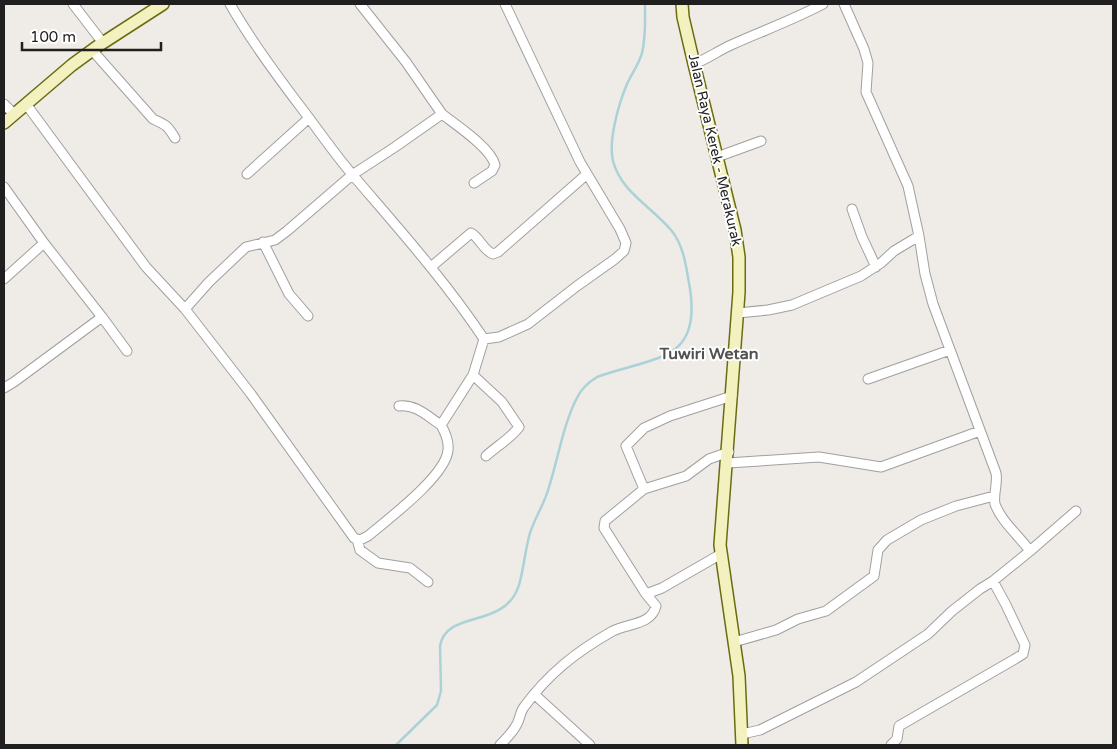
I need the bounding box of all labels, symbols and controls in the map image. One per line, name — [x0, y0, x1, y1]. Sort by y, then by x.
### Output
scale bar — [22, 20, 161, 52]
text: 100 m — [30, 28, 76, 46]
street label: Jalan Raya Kerek - Merakurak — [685, 52, 746, 248]
district label: Tuwiri Wetan — [659, 344, 758, 364]

